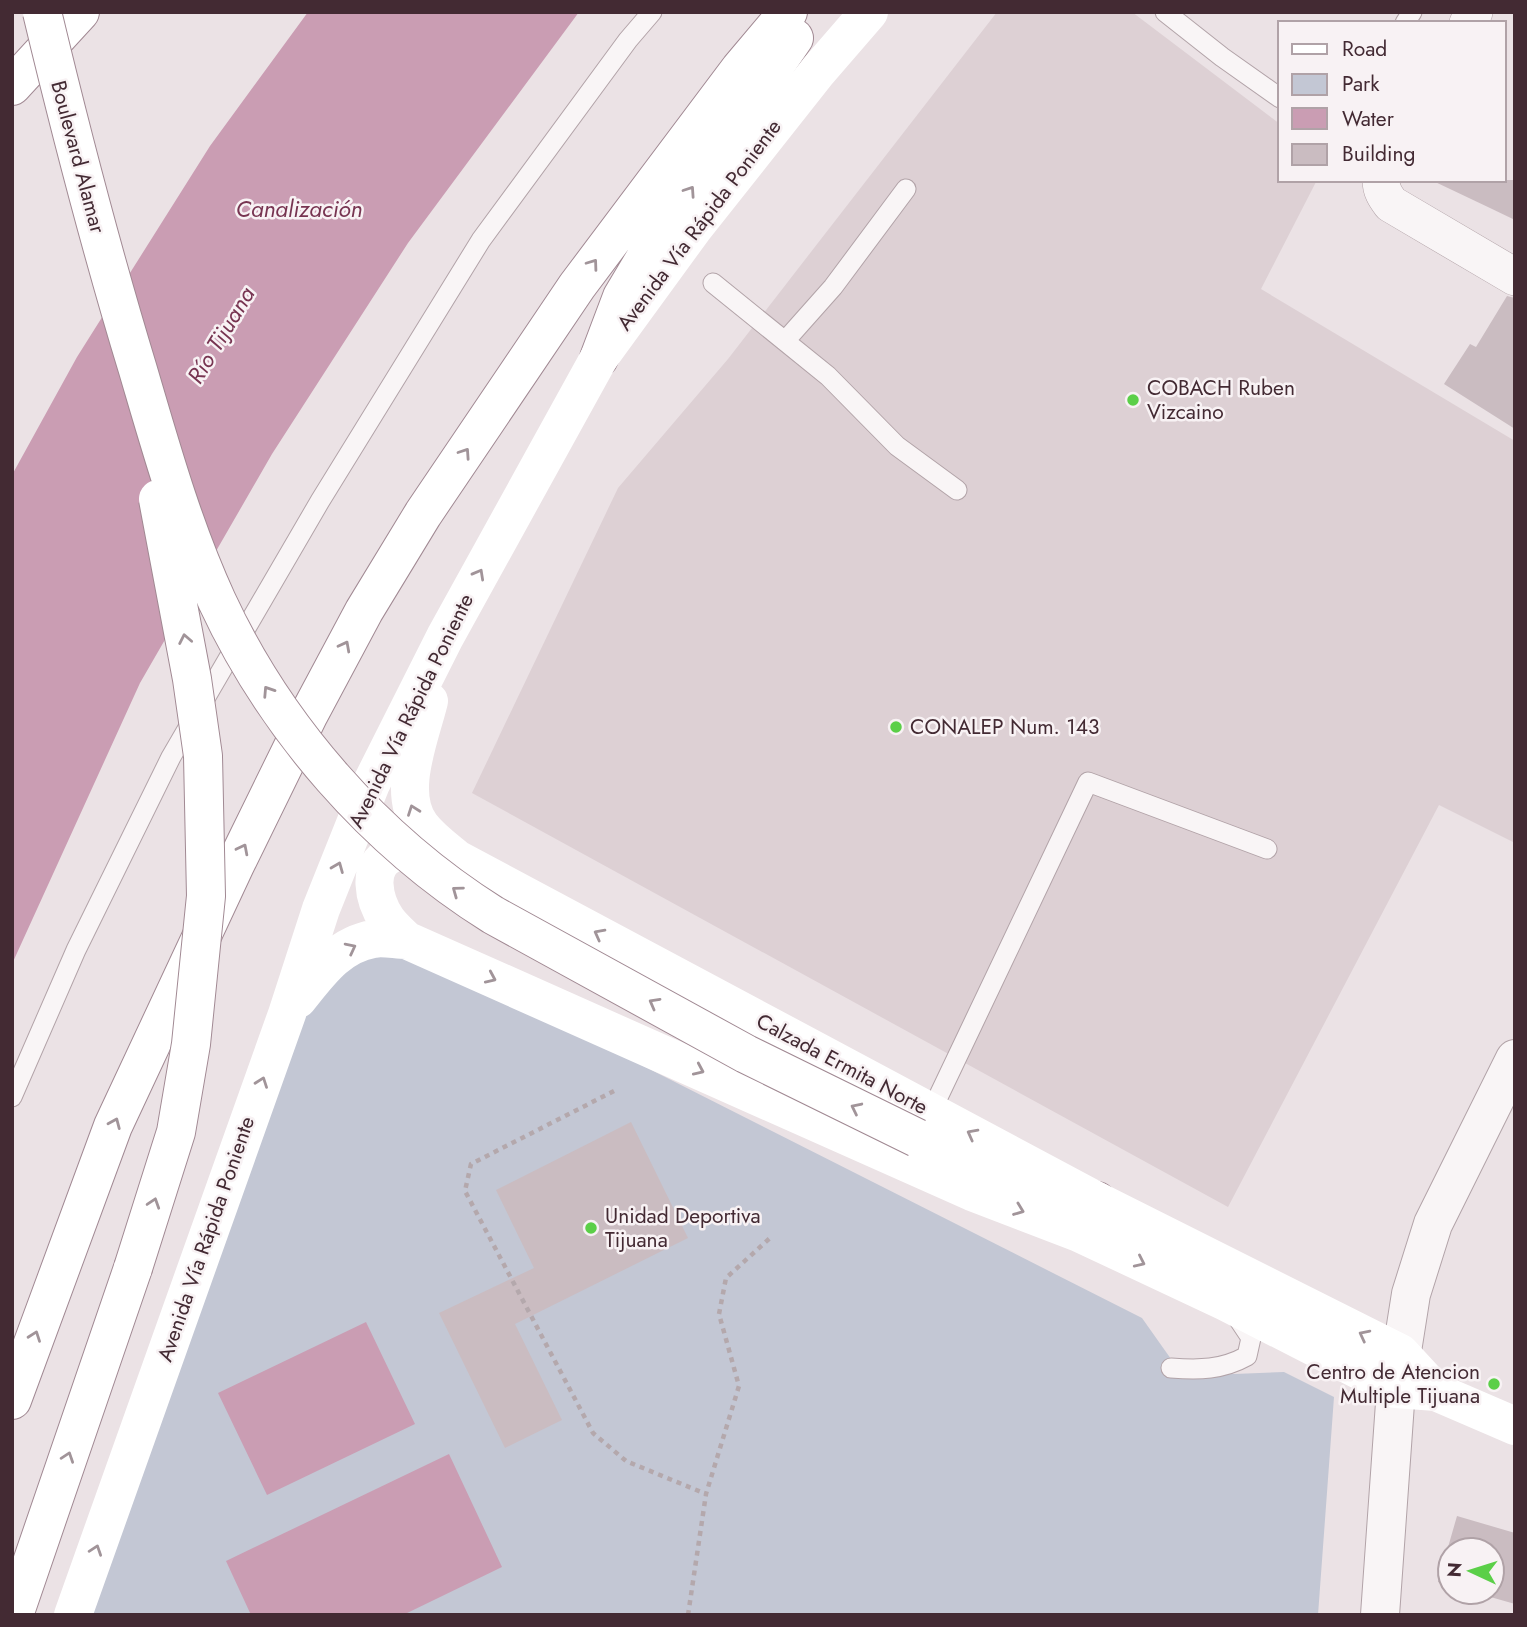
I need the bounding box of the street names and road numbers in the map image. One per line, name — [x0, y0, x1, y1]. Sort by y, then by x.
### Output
street label: Boulevard Alamar — [43, 77, 113, 237]
street label: Avenida Vía Rápida Poniente — [610, 113, 789, 337]
street label: Avenida Vía Rápida Poniente — [341, 589, 481, 833]
street label: Calzada Ermita Norte — [751, 1006, 933, 1122]
street label: Avenida Vía Rápida Poniente — [150, 1112, 262, 1366]

